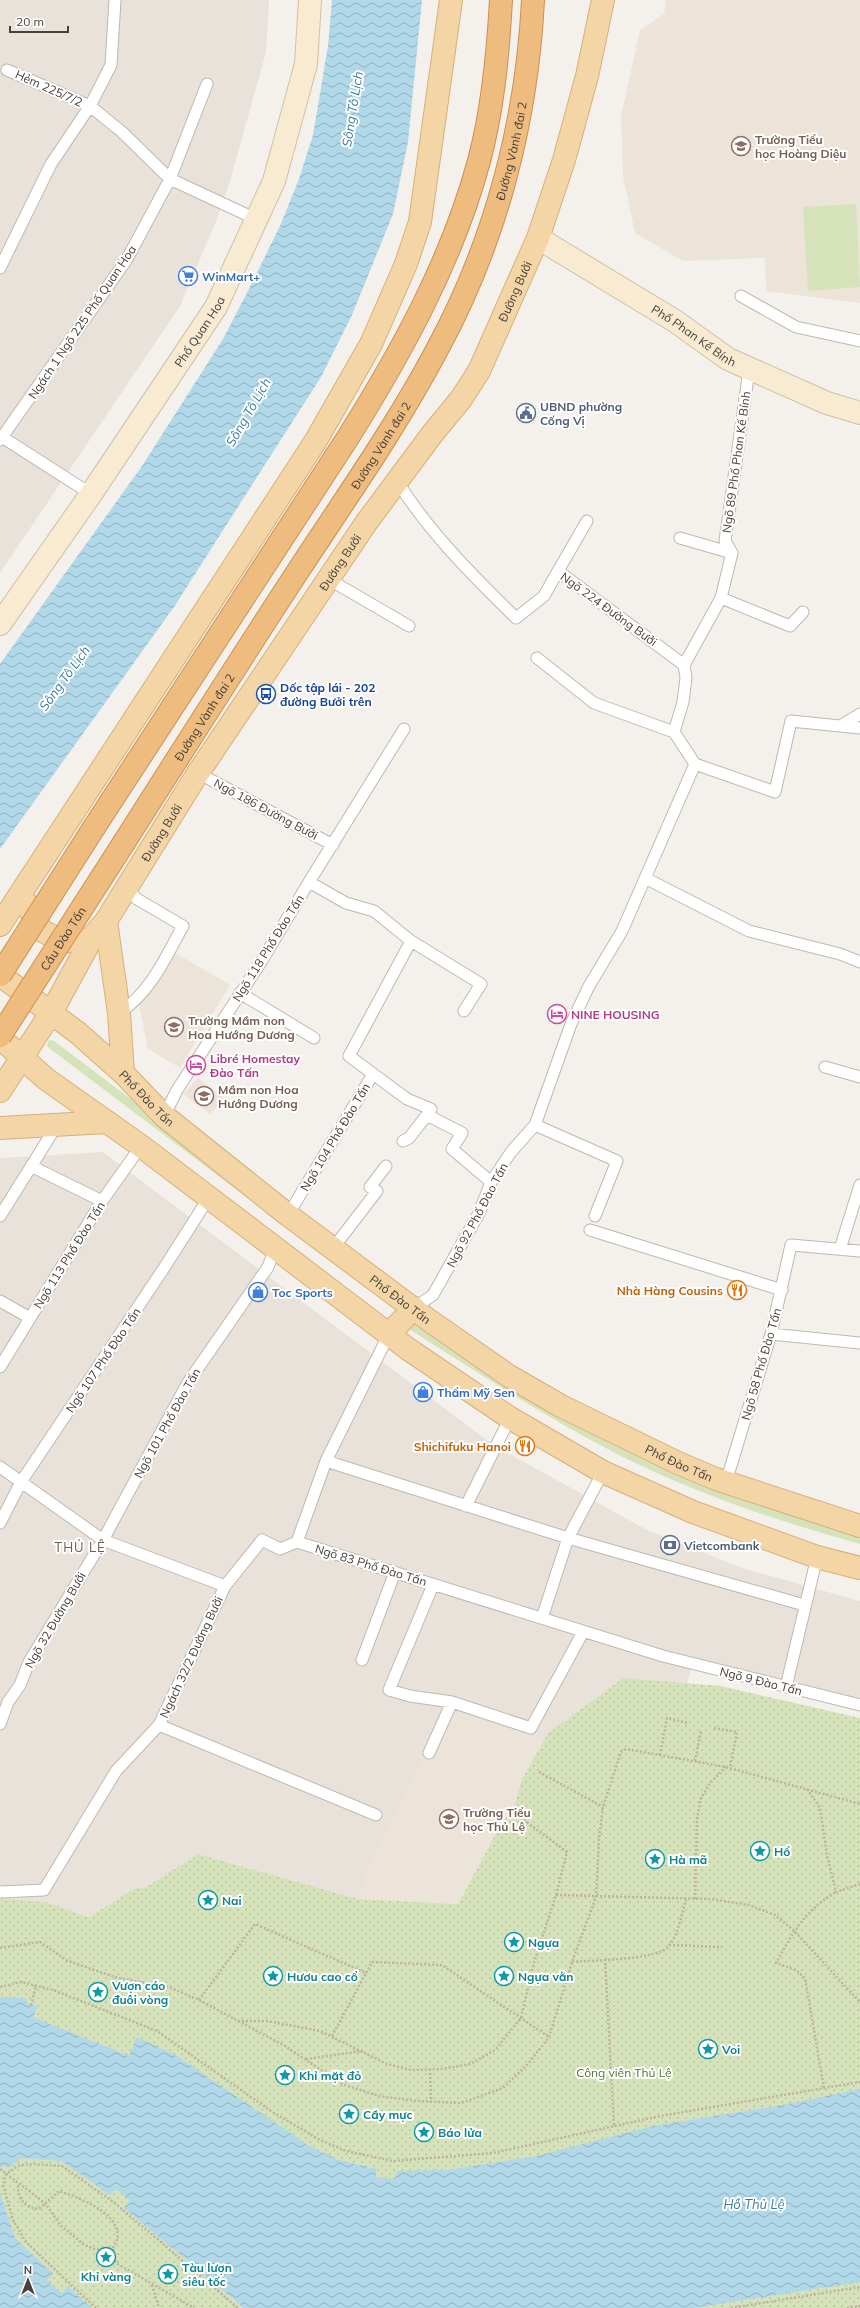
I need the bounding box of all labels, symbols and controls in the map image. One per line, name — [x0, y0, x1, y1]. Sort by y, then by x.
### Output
scale bar — [10, 8, 68, 34]
text: 20 m — [16, 14, 44, 29]
street label: Hẻm 225/7/2 — [13, 66, 85, 110]
water label: Sông Tô Lịch — [338, 70, 366, 148]
street label: Đường Vành đai 2 — [492, 101, 529, 202]
place label: Trường Tiểu học Hoàng Diệu — [755, 132, 847, 161]
school or university icon: Trường Tiểu học Hoàng Diệu — [730, 135, 752, 157]
street label: Ngách 1 Ngõ 225 Phố Quan Hoa — [25, 242, 139, 402]
street label: Đường Bưởi — [494, 258, 534, 324]
supermarket icon: WinMart+ — [177, 265, 199, 287]
place label: WinMart+ — [202, 269, 261, 284]
street label: Phố Quan Hoa — [171, 294, 228, 370]
street label: Phố Phan Kế Bính — [649, 301, 739, 369]
water label: Sông Tô Lịch — [222, 375, 274, 449]
street label: Ngõ 89 Phố Phan Kế Bính — [719, 390, 753, 534]
street label: Đường Vành đai 2 — [347, 399, 414, 492]
place label: UBND phường Cống Vị — [540, 399, 622, 428]
public building icon: UBND phường Cống Vị — [515, 402, 537, 424]
street label: Đường Bưởi — [315, 531, 364, 593]
street label: Ngõ 224 Đường Bưởi — [558, 569, 660, 649]
water label: Sông Tô Lịch — [35, 642, 93, 714]
street label: Đường Vành đai 2 — [171, 670, 237, 764]
place label: Dốc tập lái - 202 đường Bưởi trên — [280, 680, 375, 709]
bus stop icon: Dốc tập lái - 202 đường Bưởi trên — [255, 683, 277, 705]
street label: Ngõ 186 Đường Bưởi — [211, 775, 321, 843]
street label: Đường Bưởi — [138, 801, 185, 864]
street label: Ngõ 118 Phố Đào Tấn — [229, 892, 307, 1004]
street label: Cầu Đào Tấn — [37, 903, 89, 973]
hotel icon: NINE HOUSING — [546, 1003, 568, 1025]
place label: NINE HOUSING — [571, 1007, 660, 1022]
place label: Trường Mầm non Hoa Hướng Dương — [188, 1013, 295, 1042]
school or university icon: Trường Mầm non Hoa Hướng Dương — [163, 1016, 185, 1038]
place label: Libré Homestay Đào Tấn — [209, 1051, 300, 1080]
hotel icon: Libré Homestay Đào Tấn — [185, 1054, 207, 1076]
street label: Phố Đào Tấn — [116, 1067, 178, 1129]
street label: Ngõ 104 Phố Đào Tấn — [297, 1080, 373, 1194]
place label: Mầm non Hoa Hướng Dương — [218, 1082, 299, 1111]
school or university icon: Mầm non Hoa Hướng Dương — [193, 1085, 215, 1107]
street label: Ngõ 92 Phố Đào Tấn — [443, 1160, 511, 1270]
street label: Ngõ 113 Phố Đào Tấn — [30, 1199, 108, 1311]
street label: Phố Đào Tấn — [367, 1271, 434, 1327]
restaurant icon: Nhà Hàng Cousins — [726, 1279, 748, 1301]
shop icon: Toc Sports — [247, 1281, 269, 1303]
place label: Nhà Hàng Cousins — [617, 1283, 723, 1298]
place label: Toc Sports — [272, 1285, 333, 1300]
street label: Ngõ 107 Phố Đào Tấn — [62, 1305, 144, 1415]
street label: Ngõ 58 Phố Đào Tấn — [738, 1306, 784, 1422]
street label: Ngõ 101 Phố Đào Tấn — [131, 1365, 203, 1481]
shop icon: Thẩm Mỹ Sen — [412, 1381, 434, 1403]
place label: Thẩm Mỹ Sen — [437, 1385, 515, 1400]
restaurant icon: Shichifuku Hanoi — [514, 1435, 536, 1457]
place label: Shichifuku Hanoi — [414, 1439, 511, 1454]
street label: Phố Đào Tấn — [643, 1441, 715, 1484]
bank icon: Vietcombank — [659, 1534, 681, 1556]
place label: Vietcombank — [683, 1538, 760, 1553]
district label: THỦ LỆ — [54, 1539, 106, 1555]
street label: Ngõ 83 Phố Đào Tấn — [313, 1541, 429, 1589]
street label: Ngõ 32 Đường Bưởi — [21, 1569, 89, 1671]
street label: Ngách 32/2 Đường Bưởi — [156, 1594, 226, 1720]
street label: Ngõ 9 Đào Tấn — [718, 1664, 804, 1698]
place label: Trường Tiểu học Thủ Lệ — [463, 1805, 531, 1834]
school or university icon: Trường Tiểu học Thủ Lệ — [438, 1808, 460, 1830]
place icon: Hổ — [749, 1840, 771, 1862]
place label: Hổ — [774, 1844, 790, 1859]
place icon: Hà mã — [644, 1848, 666, 1870]
place label: Hà mã — [669, 1852, 707, 1867]
place icon: Nai — [197, 1889, 219, 1911]
place label: Nai — [222, 1893, 242, 1908]
place icon: Ngựa — [503, 1931, 525, 1953]
place label: Ngựa — [528, 1935, 559, 1950]
place icon: Hươu cao cổ — [262, 1965, 284, 1987]
place icon: Ngựa vằn — [493, 1965, 515, 1987]
place label: Hươu cao cổ — [287, 1969, 358, 1984]
place label: Ngựa vằn — [518, 1969, 574, 1984]
place label: Vượn cáo đuôi vòng — [111, 1978, 168, 2007]
place icon: Vượn cáo đuôi vòng — [87, 1981, 109, 2003]
place icon: Voi — [697, 2038, 719, 2060]
place label: Voi — [721, 2042, 740, 2057]
place icon: Khỉ mặt đỏ — [274, 2064, 296, 2086]
park label: Công viên Thủ Lệ — [576, 2065, 672, 2080]
place label: Khỉ mặt đỏ — [299, 2068, 361, 2083]
place icon: Cầy mực — [338, 2103, 360, 2125]
place label: Cầy mực — [363, 2107, 412, 2122]
place icon: Báo lửa — [413, 2121, 435, 2143]
place label: Báo lửa — [438, 2125, 482, 2140]
water label: Hồ Thủ Lệ — [723, 2196, 785, 2212]
place icon: Khỉ vàng — [95, 2246, 117, 2268]
north arrow — [8, 2260, 48, 2300]
place label: Tàu lượn siêu tốc — [182, 2260, 232, 2289]
text: N — [24, 2263, 32, 2277]
place icon: Tàu lượn siêu tốc — [157, 2263, 179, 2285]
place label: Khỉ vàng — [81, 2269, 131, 2284]

